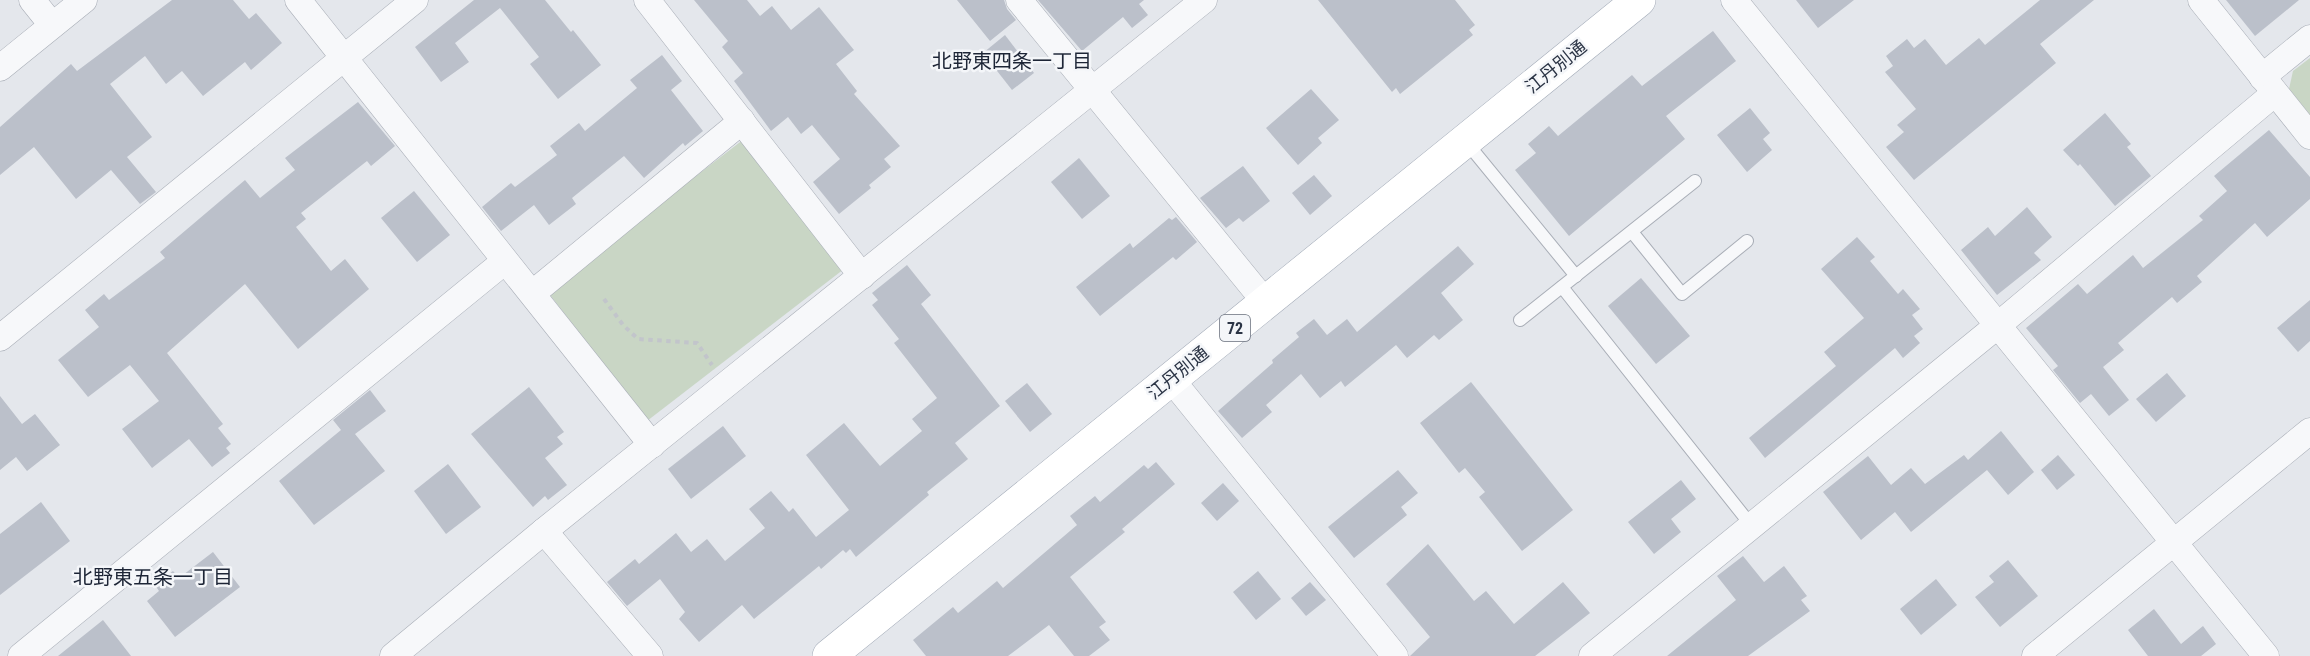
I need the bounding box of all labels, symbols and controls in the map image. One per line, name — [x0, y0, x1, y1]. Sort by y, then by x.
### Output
street label: 江丹別通 — [1521, 36, 1590, 97]
district label: 北野東四条一丁目 — [932, 49, 1092, 73]
road number: 72 — [1220, 315, 1250, 341]
street label: 江丹別通 — [1143, 342, 1212, 403]
district label: 北野東五条一丁目 — [73, 565, 233, 589]

